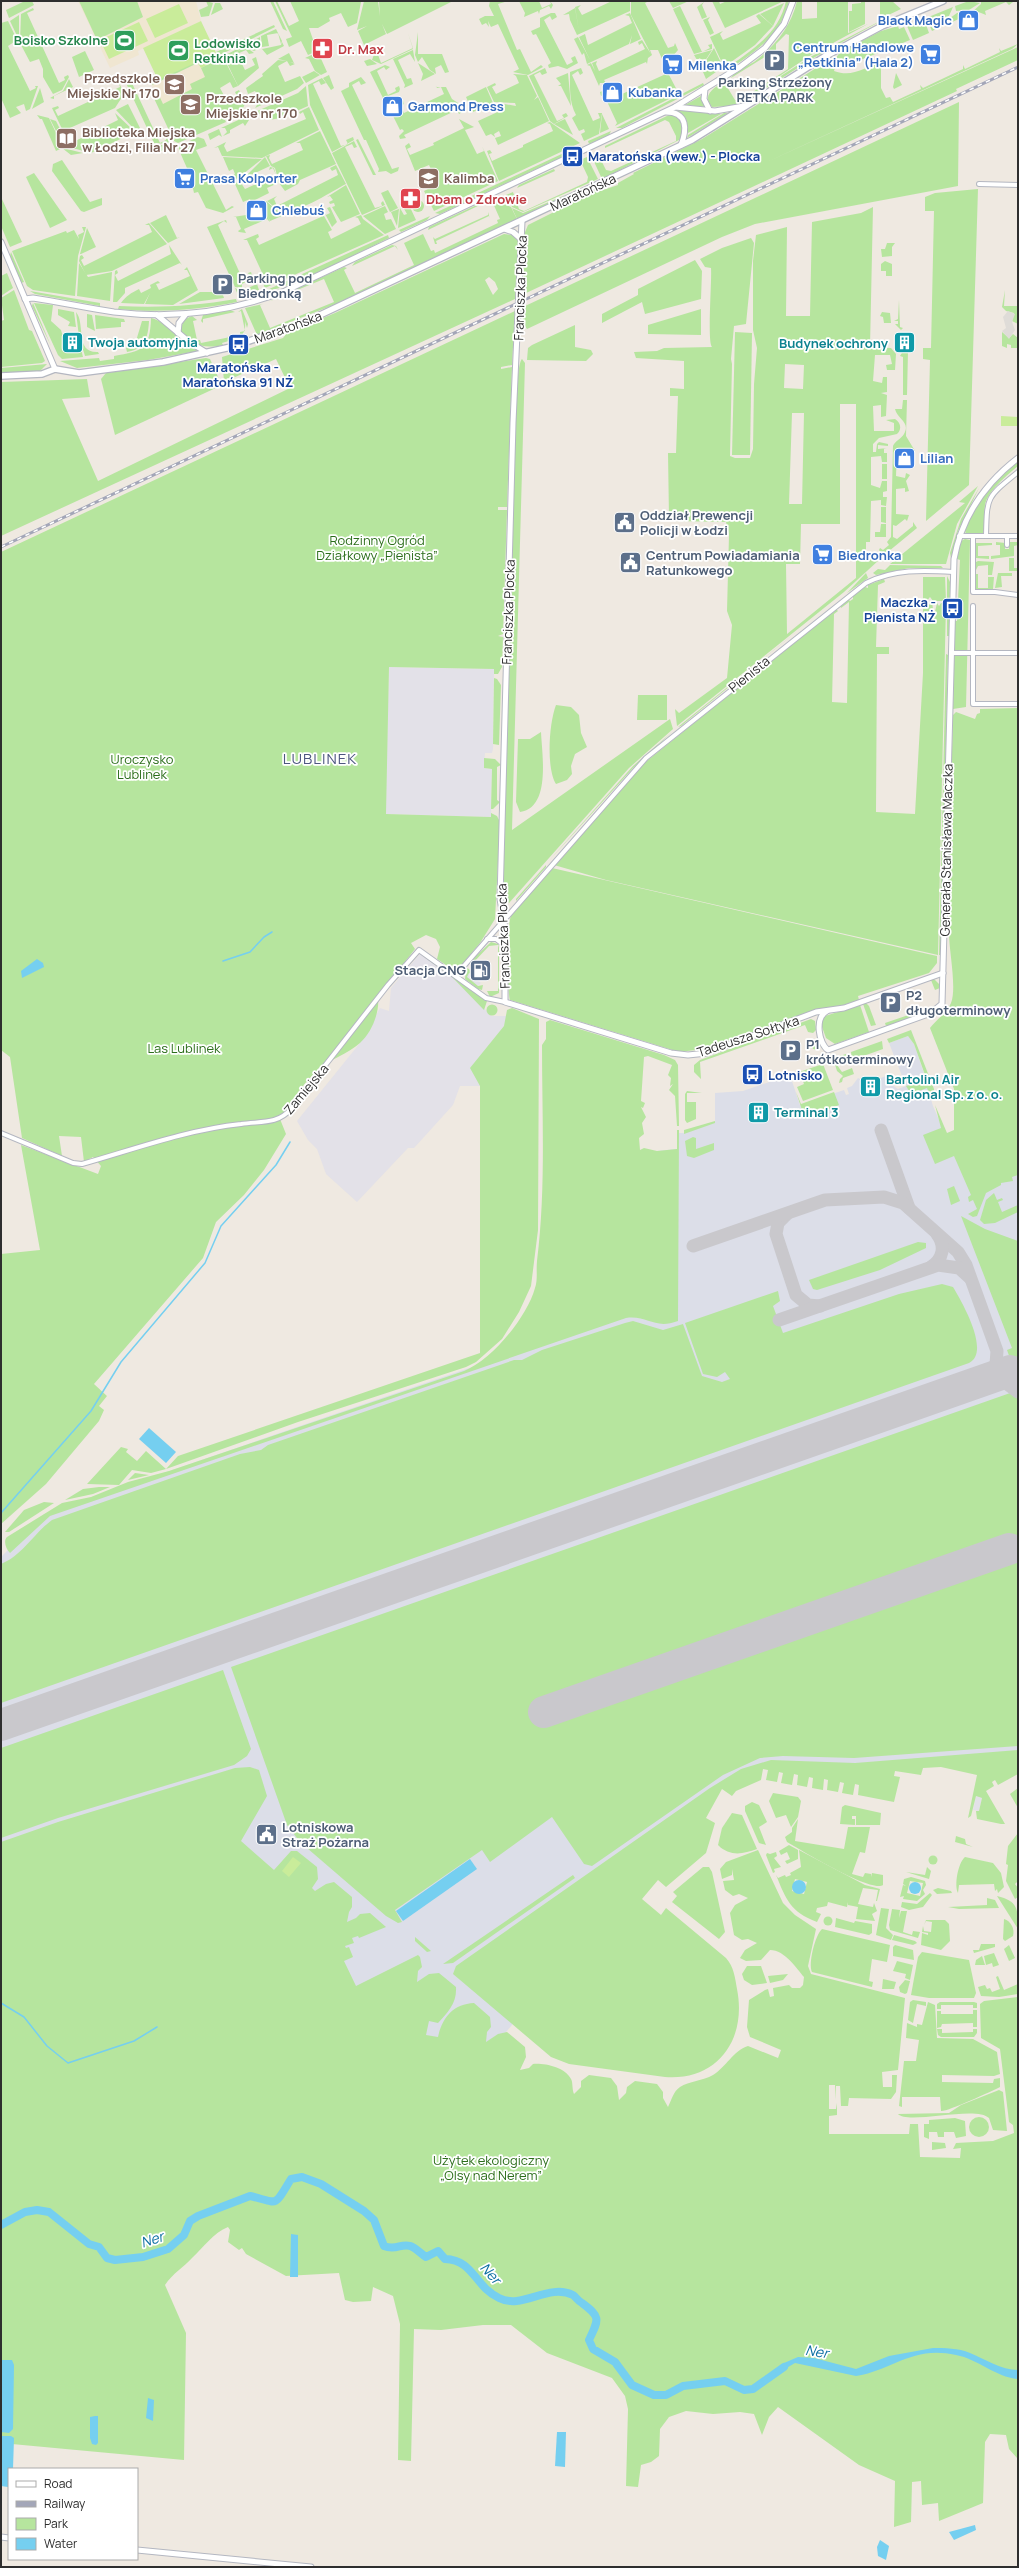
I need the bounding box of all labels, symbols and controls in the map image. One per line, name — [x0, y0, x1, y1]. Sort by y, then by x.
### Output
shop icon: Black Magic — [955, 7, 981, 33]
place label: Black Magic — [878, 11, 953, 29]
sports icon: Boisko Szkolne — [111, 27, 137, 53]
place label: Boisko Szkolne — [14, 31, 108, 49]
place label: Lodowisko Retkinia — [194, 34, 261, 67]
pharmacy icon: Dr. Max — [310, 36, 336, 62]
sports icon: Lodowisko Retkinia — [166, 37, 192, 63]
place label: Centrum Handlowe „Retkinia” (Hala 2) — [793, 38, 914, 71]
place label: Dr. Max — [338, 40, 384, 58]
supermarket icon: Centrum Handlowe „Retkinia” (Hala 2) — [917, 41, 943, 67]
parking icon: Parking Strzeżony RETKA PARK — [762, 47, 788, 73]
supermarket icon: Milenka — [660, 52, 686, 78]
place label: Milenka — [688, 56, 737, 74]
place label: Przedszkole Miejskie Nr 170 — [67, 69, 160, 102]
school or university icon: Przedszkole Miejskie Nr 170 — [162, 72, 188, 98]
place label: Parking Strzeżony RETKA PARK — [718, 73, 832, 106]
shop icon: Kubanka — [599, 79, 625, 105]
place label: Kubanka — [628, 83, 682, 101]
place label: Przedszkole Miejskie nr 170 — [206, 89, 298, 122]
school or university icon: Przedszkole Miejskie nr 170 — [177, 92, 203, 118]
shop icon: Garmond Press — [379, 93, 405, 119]
place label: Garmond Press — [408, 97, 504, 115]
place label: Biblioteka Miejska w Łodzi, Filia Nr 27 — [82, 123, 195, 156]
library icon: Biblioteka Miejska w Łodzi, Filia Nr 27 — [54, 126, 80, 152]
bus stop icon: Maratońska (wew.) - Plocka — [560, 143, 586, 169]
place label: Maratońska (wew.) - Plocka — [588, 147, 760, 165]
supermarket icon: Prasa Kolporter — [172, 165, 198, 191]
school or university icon: Kalimba — [415, 165, 441, 191]
place label: Prasa Kolporter — [200, 169, 297, 187]
place label: Kalimba — [444, 169, 494, 187]
street label: Maratońska — [547, 169, 619, 215]
pharmacy icon: Dbam o Zdrowie — [397, 186, 423, 212]
place label: Dbam o Zdrowie — [426, 190, 527, 208]
shop icon: Chlebuś — [244, 197, 270, 223]
place label: Chlebuś — [272, 201, 324, 219]
street label: Franciszka Plocka — [509, 235, 531, 341]
place label: Parking pod Biedronką — [238, 269, 312, 302]
parking icon: Parking pod Biedronką — [209, 272, 235, 298]
street label: Maratońska — [252, 306, 324, 348]
building icon: Twoja automyjnia — [59, 329, 85, 355]
building icon: Budynek ochrony — [891, 330, 917, 356]
bus stop icon: Maratońska - Maratońska 91 NŻ — [225, 332, 251, 358]
place label: Twoja automyjnia — [88, 333, 198, 351]
place label: Budynek ochrony — [779, 334, 889, 352]
place label: Maratońska - Maratońska 91 NŻ — [182, 358, 294, 391]
shop icon: Lilian — [892, 445, 918, 471]
place label: Lilian — [920, 449, 954, 467]
place label: Oddział Prewencji Policji w Łodzi — [640, 506, 753, 539]
public building icon: Oddział Prewencji Policji w Łodzi — [612, 509, 638, 535]
park label: Rodzinny Ogród Działkowy „Pienista” — [316, 531, 438, 564]
supermarket icon: Biedronka — [810, 542, 836, 568]
place label: Centrum Powiadamiania Ratunkowego — [646, 546, 800, 579]
place label: Biedronka — [838, 546, 901, 564]
public building icon: Centrum Powiadamiania Ratunkowego — [618, 549, 644, 575]
street label: Franciszka Plocka — [497, 559, 519, 665]
place label: Maczka - Pienista NŻ — [864, 593, 936, 626]
bus stop icon: Maczka - Pienista NŻ — [939, 596, 965, 622]
street label: Pienista — [725, 652, 773, 696]
district label: LUBLINEK — [283, 748, 357, 769]
park label: Uroczysko Lublinek — [111, 750, 174, 783]
street label: Generała Stanisława Maczka — [935, 763, 957, 937]
street label: Franciszka Plocka — [492, 883, 514, 989]
fuel station icon: Stacja CNG — [468, 957, 494, 983]
place label: Stacja CNG — [395, 961, 466, 979]
place label: P2 długoterminowy — [906, 986, 1011, 1019]
parking icon: P2 długoterminowy — [878, 989, 904, 1015]
street label: Tadeusza Sołtyka — [695, 1011, 801, 1061]
place label: P1 krótkoterminowy — [806, 1035, 914, 1068]
parking icon: P1 krótkoterminowy — [777, 1038, 803, 1064]
park label: Las Lublinek — [147, 1039, 221, 1057]
street label: Zamiejska — [280, 1060, 332, 1118]
bus stop icon: Lotnisko — [739, 1062, 765, 1088]
place label: Lotnisko — [768, 1066, 822, 1084]
place label: Bartolini Air Regional Sp. z o. o. — [886, 1070, 1002, 1103]
building icon: Bartolini Air Regional Sp. z o. o. — [857, 1073, 883, 1099]
building icon: Terminal 3 — [746, 1099, 772, 1125]
place label: Terminal 3 — [774, 1103, 839, 1121]
place label: Lotniskowa Straż Pożarna — [282, 1818, 369, 1851]
public building icon: Lotniskowa Straż Pożarna — [254, 1821, 280, 1847]
park label: Użytek ekologiczny „Olsy nad Nerem” — [433, 2151, 549, 2184]
water label: Ner — [138, 2226, 168, 2252]
water label: Ner — [476, 2258, 507, 2289]
water label: Ner — [804, 2340, 832, 2362]
legend — [8, 2468, 138, 2560]
text: Road — [44, 2475, 72, 2492]
text: Railway — [44, 2495, 86, 2512]
text: Park — [44, 2515, 69, 2532]
text: Water — [44, 2535, 78, 2552]

